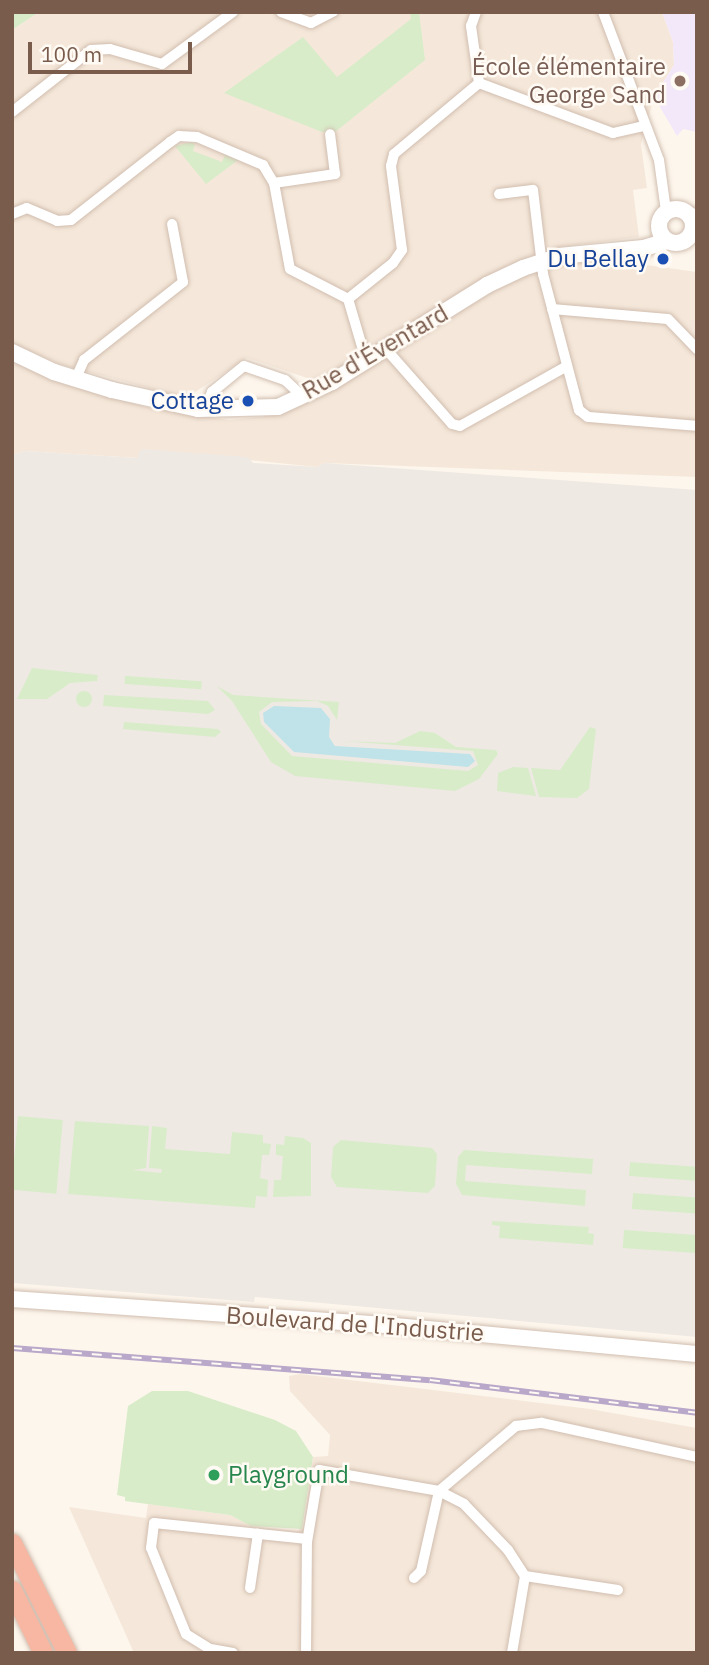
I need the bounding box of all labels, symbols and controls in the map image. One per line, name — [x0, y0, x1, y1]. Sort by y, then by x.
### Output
scale bar — [32, 28, 196, 72]
text: 100 m — [41, 40, 102, 68]
place label: École élémentaire George Sand — [472, 53, 666, 109]
marker: École élémentaire George Sand — [672, 73, 688, 89]
place label: Du Bellay — [547, 245, 649, 273]
marker: Du Bellay — [655, 251, 671, 267]
street label: Rue d'Éventard — [297, 299, 453, 405]
place label: Cottage — [151, 387, 234, 415]
marker: Cottage — [240, 393, 256, 409]
street label: Boulevard de l'Industrie — [225, 1301, 485, 1347]
place label: Playground — [228, 1461, 349, 1489]
marker: Playground — [206, 1467, 222, 1483]

